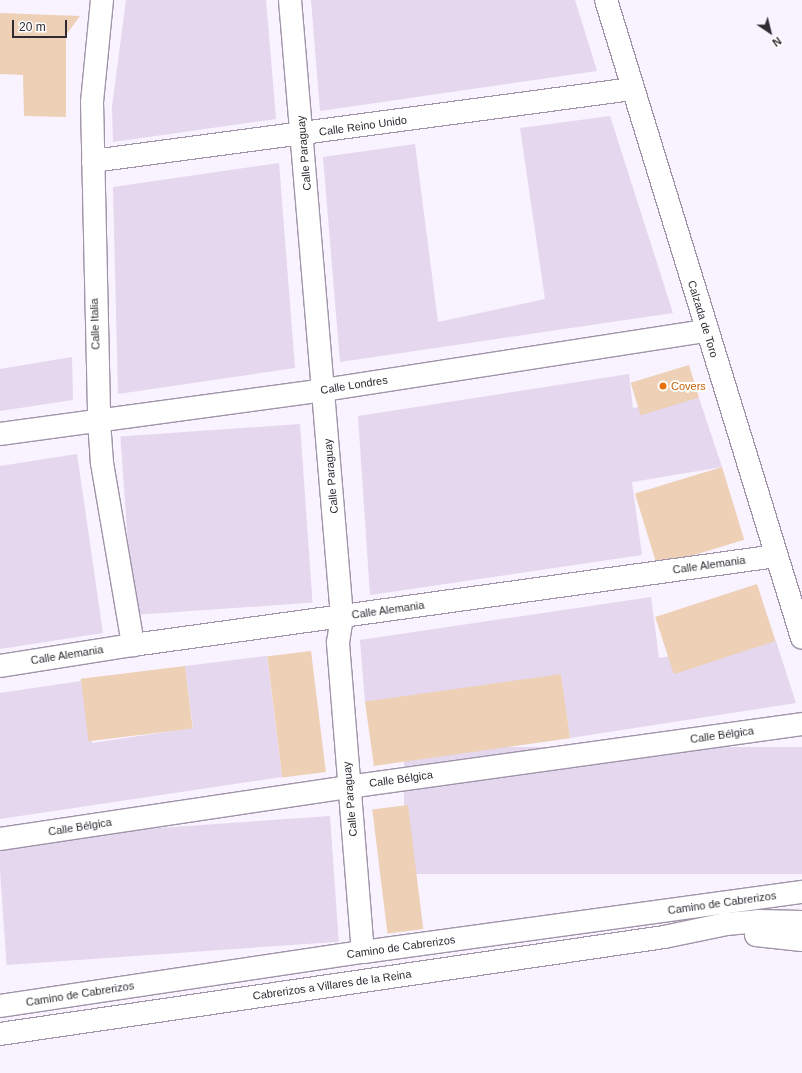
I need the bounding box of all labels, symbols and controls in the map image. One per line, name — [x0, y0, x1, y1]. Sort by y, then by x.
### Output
scale bar — [14, 12, 69, 38]
north arrow — [750, 12, 790, 52]
text: 20 m — [19, 20, 46, 34]
text: N — [770, 35, 784, 49]
street label: Calle Reino Unido — [318, 113, 408, 139]
street label: Calle Paraguay — [294, 115, 314, 191]
street label: Calzada de Toro — [685, 279, 721, 359]
street label: Calle Italia — [88, 298, 102, 350]
street label: Calle Londres — [319, 373, 389, 397]
place label: Covers — [671, 379, 706, 393]
marker: Covers — [658, 381, 668, 391]
street label: Calle Paraguay — [321, 438, 341, 514]
street label: Calle Alemania — [671, 553, 747, 577]
street label: Calle Alemania — [350, 598, 426, 622]
street label: Calle Alemania — [29, 643, 105, 667]
street label: Calle Bélgica — [689, 724, 755, 746]
street label: Calle Paraguay — [340, 761, 360, 837]
street label: Calle Bélgica — [368, 768, 434, 790]
street label: Calle Bélgica — [47, 815, 113, 839]
street label: Camino de Cabrerizos — [667, 889, 777, 917]
street label: Camino de Cabrerizos — [346, 933, 456, 961]
street label: Cabrerizos a Villares de la Reina — [252, 967, 412, 1003]
street label: Camino de Cabrerizos — [25, 979, 135, 1009]

